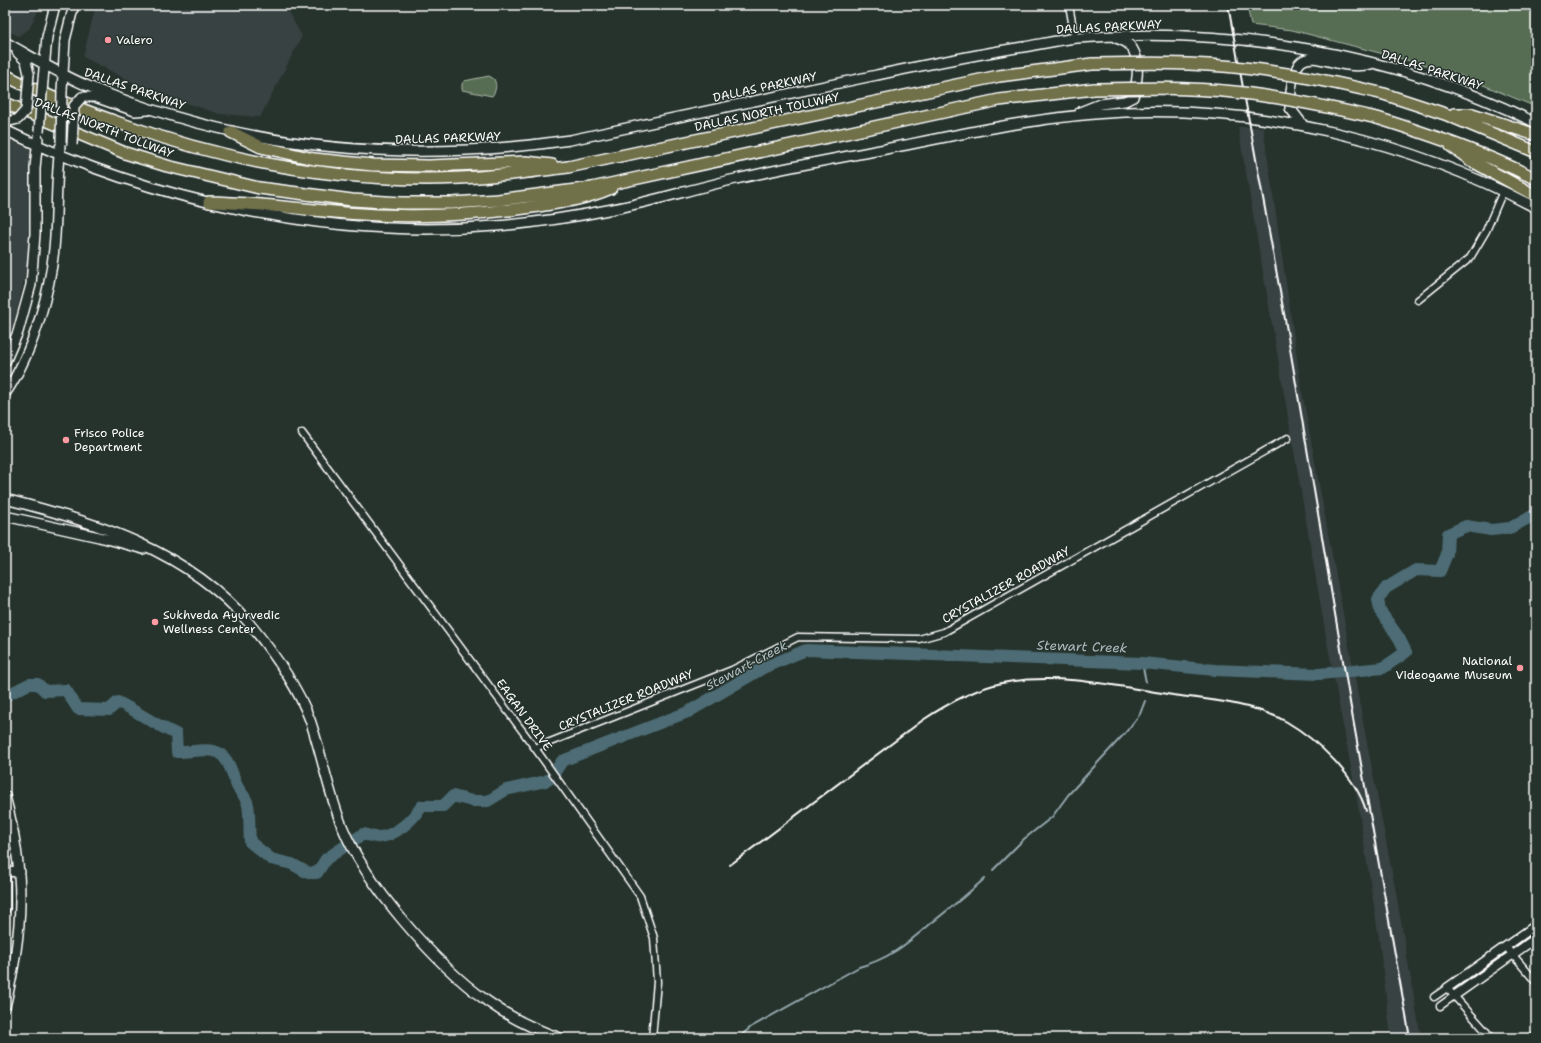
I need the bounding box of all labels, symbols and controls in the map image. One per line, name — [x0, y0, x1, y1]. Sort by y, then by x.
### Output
street label: DALLAS PARKWAY — [1056, 16, 1163, 38]
place label: Valero — [116, 32, 153, 48]
marker: Valero — [103, 35, 113, 45]
street label: DALLAS PARKWAY — [1379, 46, 1486, 94]
street label: DALLAS PARKWAY — [82, 64, 188, 114]
street label: DALLAS PARKWAY — [712, 68, 819, 106]
street label: DALLAS NORTH TOLLWAY — [693, 89, 842, 135]
street label: DALLAS NORTH TOLLWAY — [32, 94, 177, 162]
street label: DALLAS PARKWAY — [395, 128, 502, 148]
place label: Frisco Police Department — [74, 425, 145, 455]
marker: Frisco Police Department — [61, 435, 71, 445]
street label: CRYSTALIZER ROADWAY — [939, 543, 1074, 627]
place label: Sukhveda Ayurvedic Wellness Center — [163, 607, 280, 637]
marker: Sukhveda Ayurvedic Wellness Center — [150, 617, 160, 627]
water label: Stewart Creek — [702, 636, 791, 694]
water label: Stewart Creek — [1036, 636, 1128, 657]
place label: National Videogame Museum — [1395, 653, 1512, 683]
marker: National Videogame Museum — [1515, 663, 1525, 673]
street label: CRYSTALIZER ROADWAY — [556, 665, 697, 734]
street label: EAGAN DRIVE — [492, 676, 556, 754]

